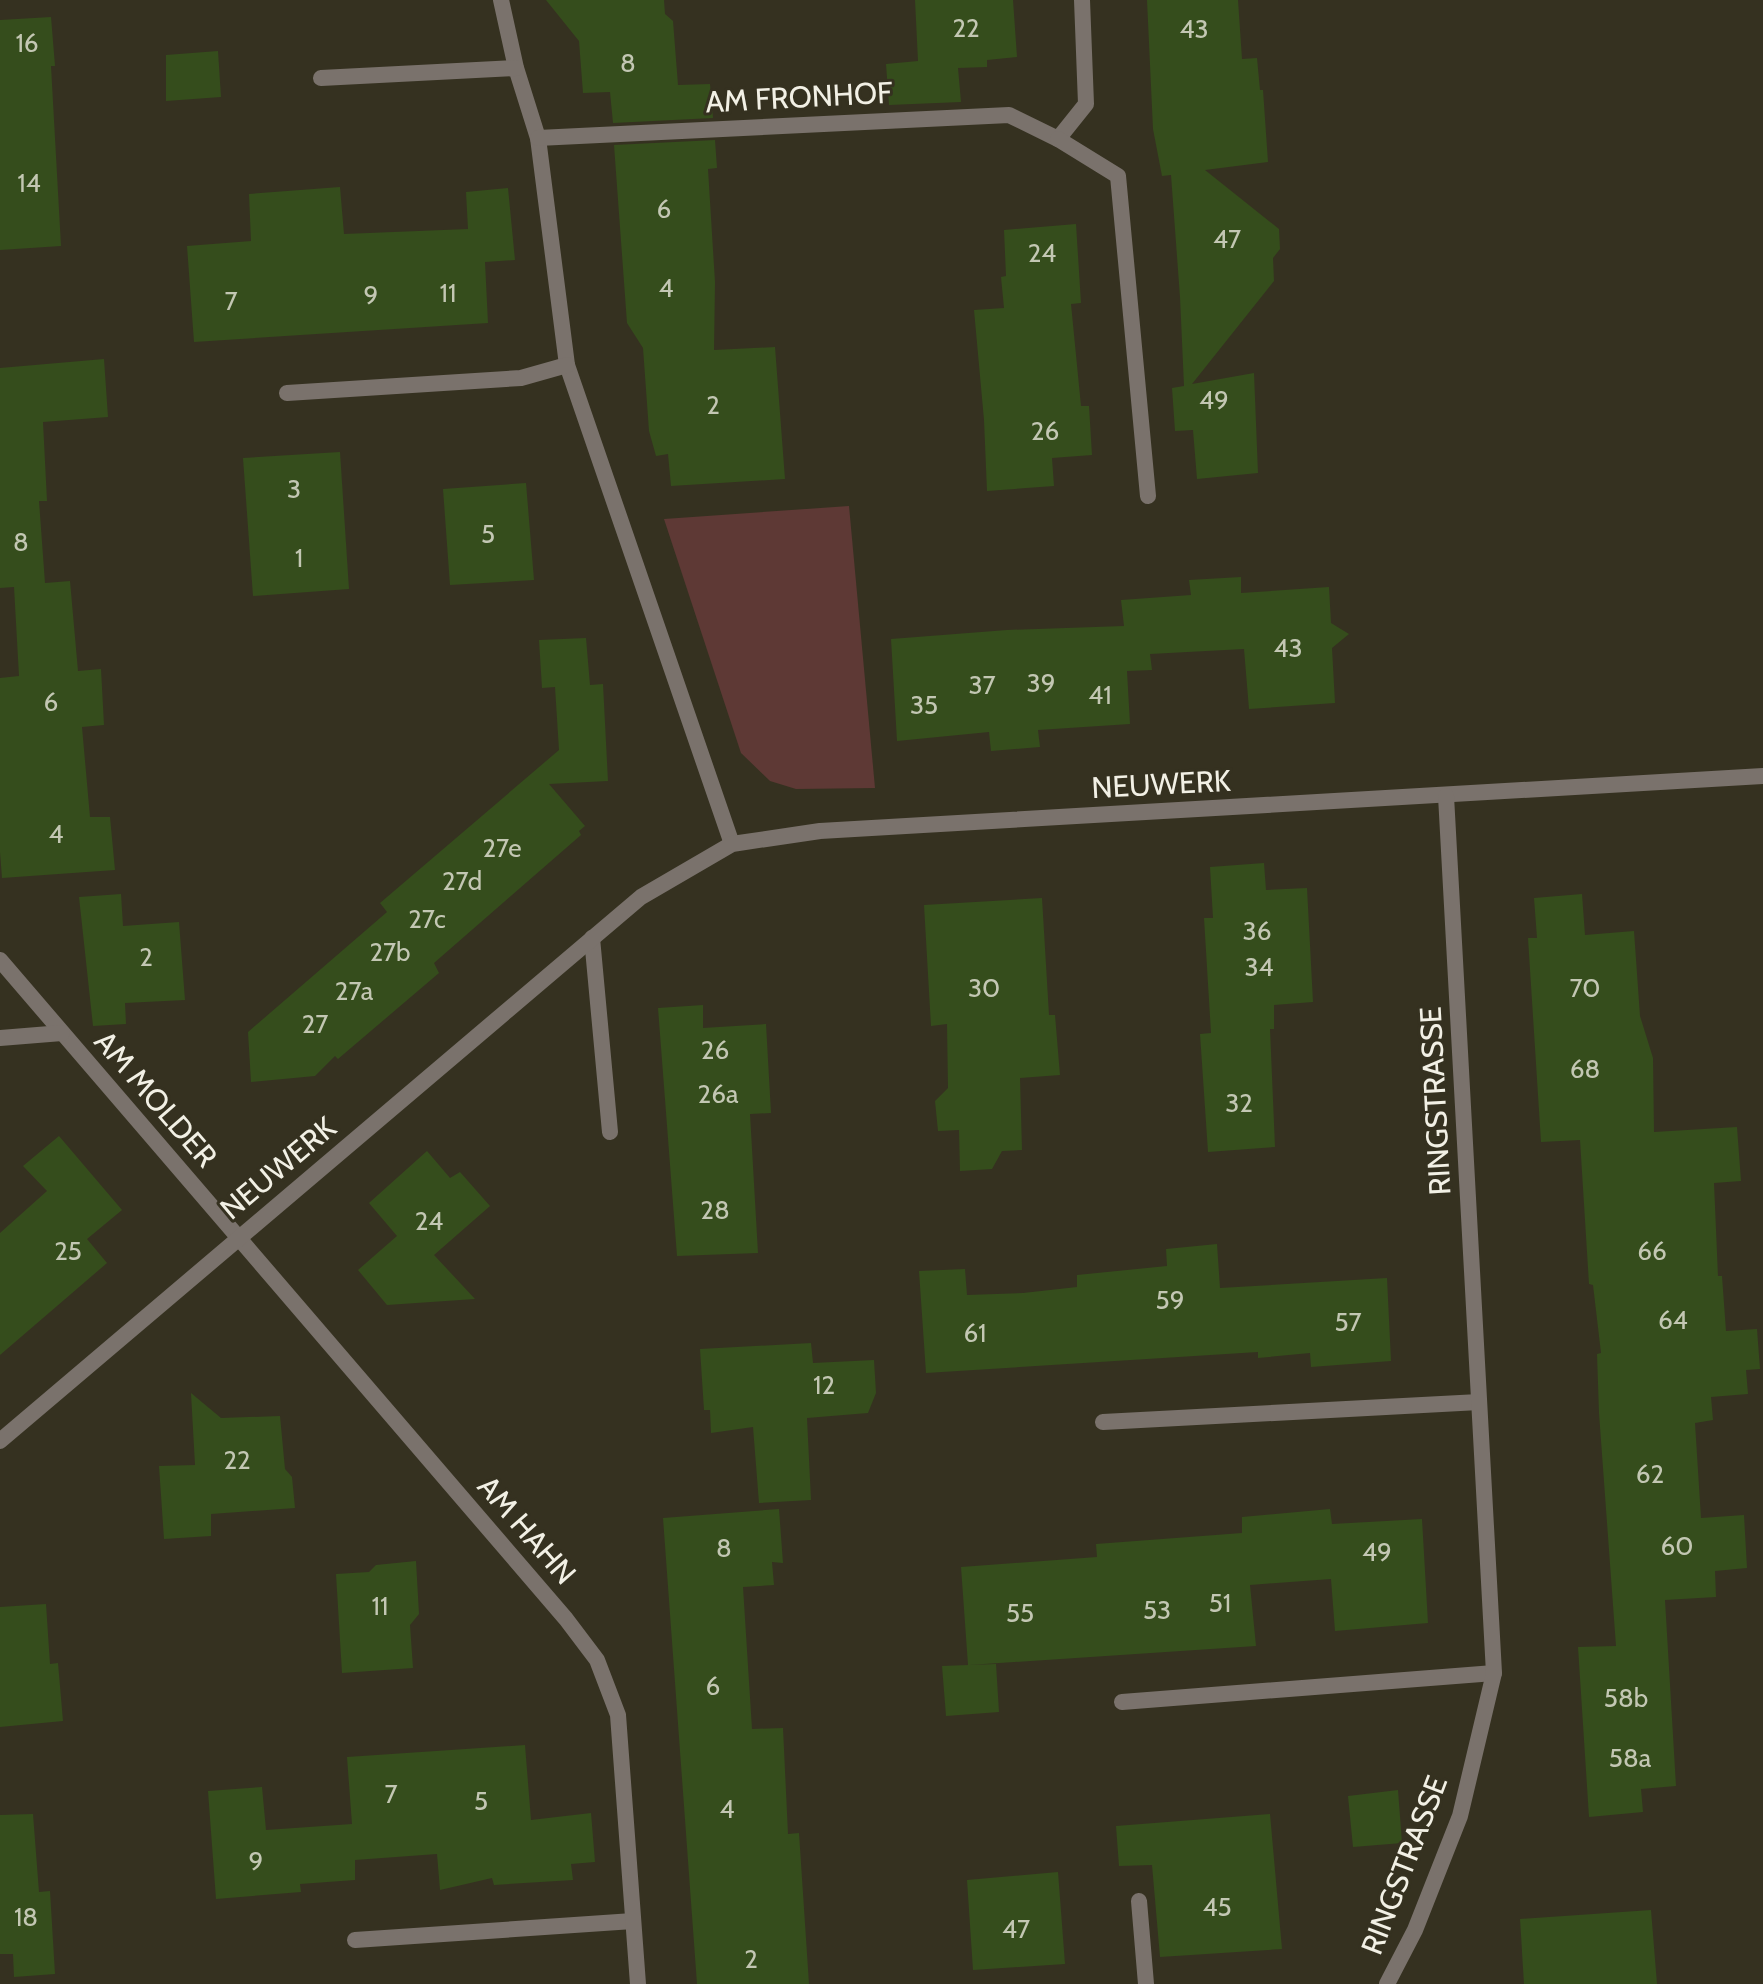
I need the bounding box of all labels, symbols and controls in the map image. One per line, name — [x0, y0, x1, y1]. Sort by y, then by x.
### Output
house number: 22 — [952, 12, 980, 44]
house number: 43 — [1179, 13, 1209, 45]
house number: 16 — [15, 27, 39, 59]
house number: 8 — [620, 47, 636, 79]
street label: AM FRONHOF — [704, 74, 894, 120]
house number: 14 — [17, 167, 41, 199]
house number: 6 — [657, 193, 671, 225]
house number: 47 — [1213, 223, 1241, 255]
house number: 24 — [1028, 237, 1056, 269]
house number: 4 — [658, 272, 674, 304]
house number: 11 — [440, 277, 456, 309]
house number: 9 — [364, 279, 378, 311]
house number: 7 — [224, 285, 238, 317]
house number: 49 — [1199, 384, 1229, 416]
house number: 2 — [706, 389, 720, 421]
house number: 26 — [1031, 415, 1059, 447]
house number: 3 — [287, 473, 301, 505]
house number: 5 — [481, 518, 495, 550]
house number: 8 — [13, 526, 29, 558]
house number: 1 — [295, 542, 303, 574]
house number: 43 — [1273, 632, 1303, 664]
house number: 39 — [1027, 667, 1055, 699]
house number: 37 — [968, 669, 996, 701]
house number: 41 — [1088, 679, 1112, 711]
house number: 6 — [44, 686, 58, 718]
house number: 35 — [910, 689, 938, 721]
street label: NEUWERK — [1090, 762, 1232, 806]
house number: 4 — [48, 818, 64, 850]
house number: 27e — [482, 832, 522, 864]
house number: 27d — [442, 865, 482, 897]
house number: 27c — [408, 903, 446, 935]
house number: 36 — [1243, 915, 1271, 947]
house number: 27b — [369, 936, 411, 968]
house number: 2 — [139, 941, 153, 973]
house number: 34 — [1244, 951, 1274, 983]
house number: 30 — [968, 972, 1000, 1004]
house number: 70 — [1570, 972, 1601, 1004]
house number: 27a — [335, 975, 374, 1007]
street label: RINGSTRASSE — [1412, 1006, 1458, 1196]
house number: 27 — [302, 1008, 328, 1040]
street label: AM MOLDER — [87, 1023, 225, 1175]
house number: 26 — [701, 1034, 729, 1066]
house number: 68 — [1570, 1053, 1600, 1085]
house number: 26a — [698, 1078, 739, 1110]
house number: 32 — [1225, 1087, 1253, 1119]
street label: NEUWERK — [213, 1109, 343, 1227]
house number: 28 — [700, 1194, 730, 1226]
house number: 24 — [415, 1205, 443, 1237]
house number: 25 — [54, 1235, 82, 1267]
house number: 66 — [1637, 1235, 1667, 1267]
house number: 59 — [1156, 1284, 1184, 1316]
house number: 64 — [1658, 1304, 1688, 1336]
house number: 57 — [1334, 1306, 1362, 1338]
house number: 61 — [963, 1317, 987, 1349]
house number: 12 — [813, 1369, 835, 1401]
house number: 22 — [223, 1444, 251, 1476]
house number: 62 — [1636, 1458, 1664, 1490]
street label: AM HAHN — [470, 1468, 584, 1592]
house number: 60 — [1661, 1530, 1693, 1562]
house number: 8 — [716, 1532, 732, 1564]
house number: 49 — [1362, 1536, 1392, 1568]
house number: 51 — [1209, 1587, 1231, 1619]
house number: 11 — [372, 1590, 388, 1622]
house number: 53 — [1143, 1594, 1171, 1626]
house number: 55 — [1006, 1597, 1034, 1629]
house number: 6 — [706, 1670, 720, 1702]
house number: 58b — [1604, 1682, 1648, 1714]
house number: 58a — [1609, 1742, 1652, 1774]
street label: RINGSTRASSE — [1353, 1770, 1455, 1960]
house number: 7 — [384, 1778, 398, 1810]
house number: 5 — [474, 1785, 488, 1817]
house number: 4 — [719, 1793, 735, 1825]
house number: 9 — [249, 1845, 263, 1877]
house number: 45 — [1202, 1891, 1232, 1923]
house number: 18 — [14, 1901, 38, 1933]
house number: 47 — [1002, 1913, 1030, 1945]
house number: 2 — [744, 1943, 758, 1975]

